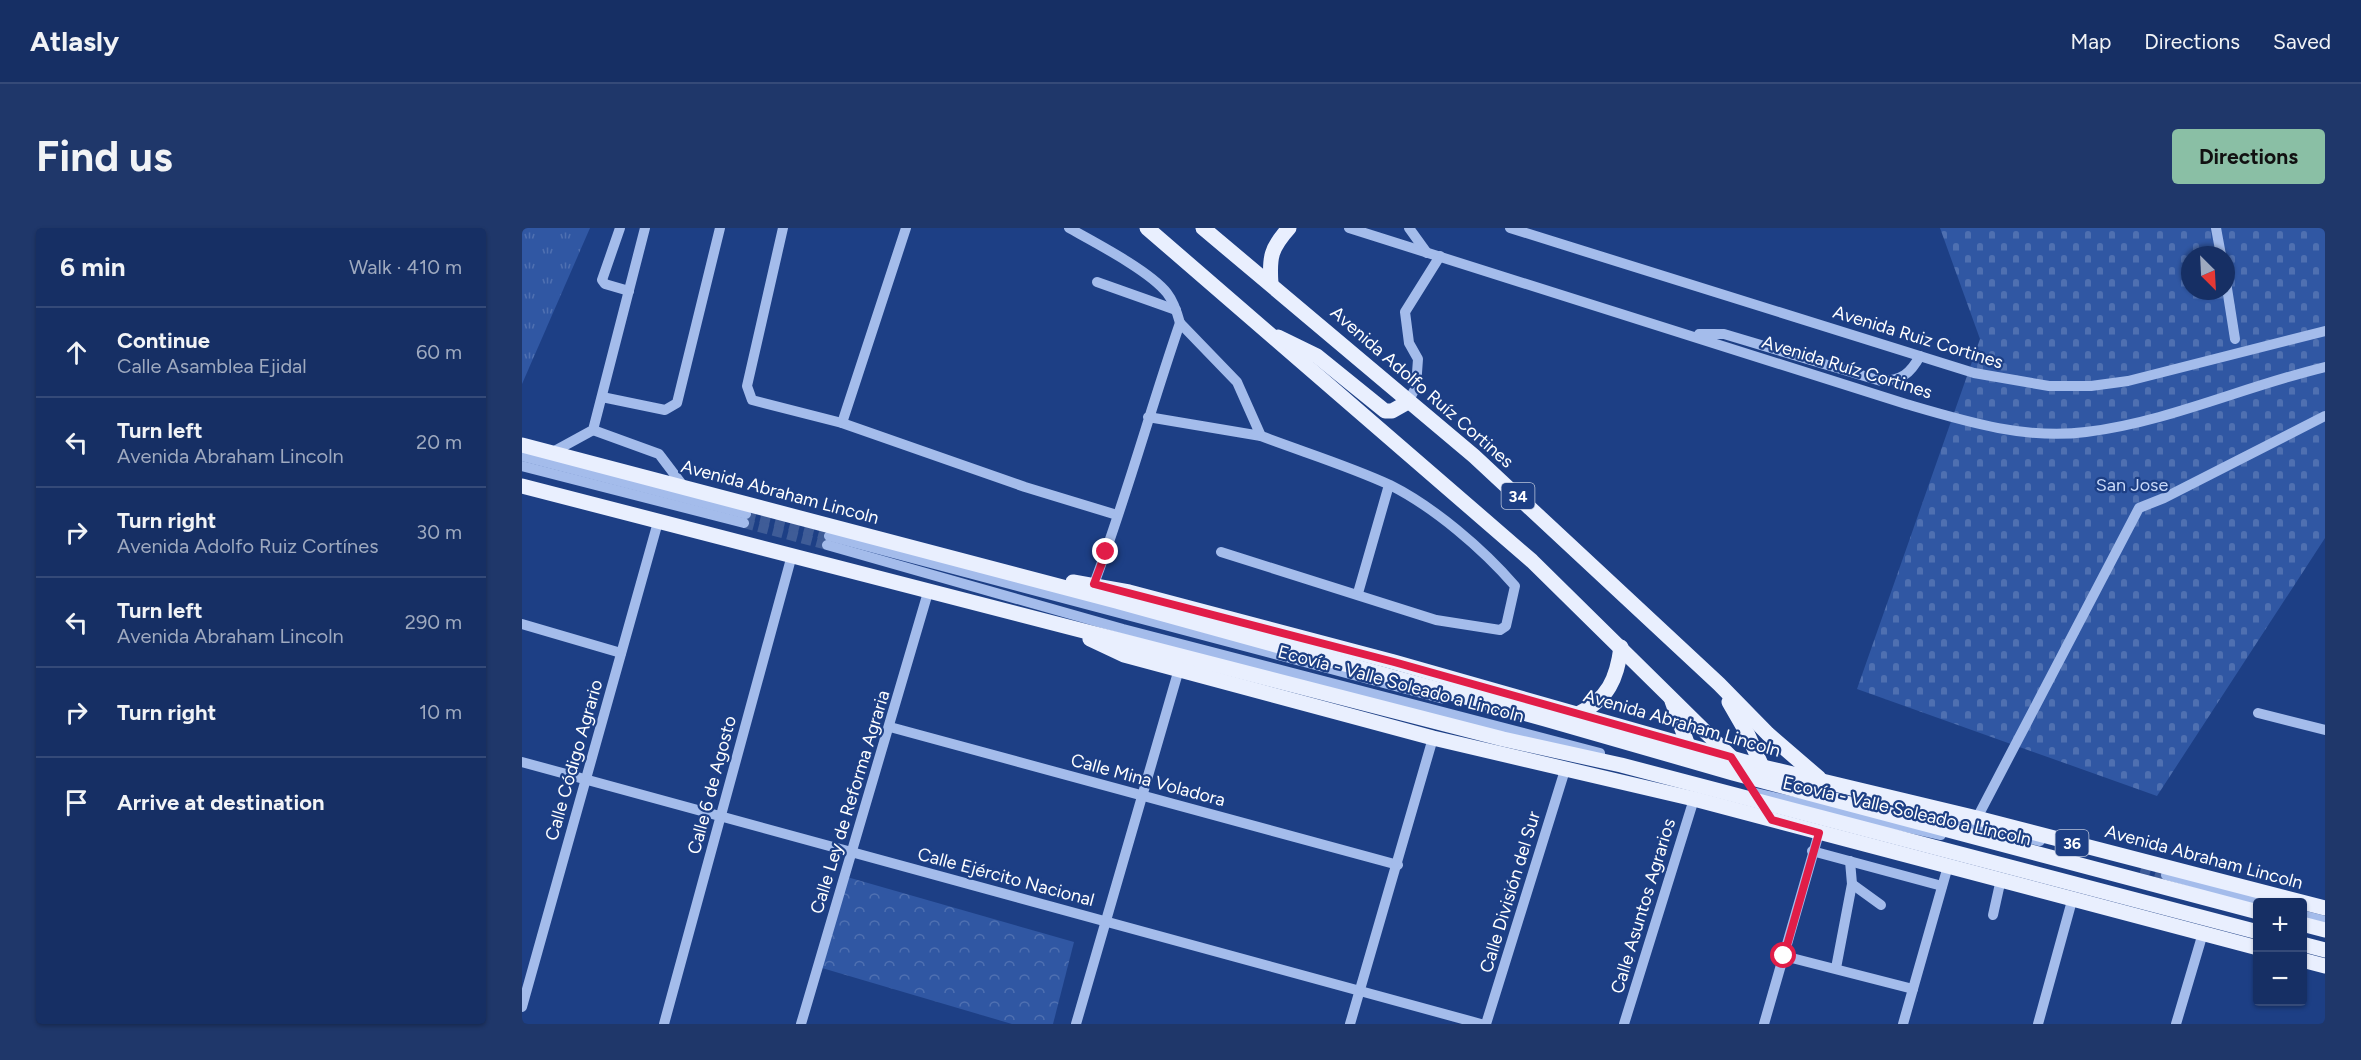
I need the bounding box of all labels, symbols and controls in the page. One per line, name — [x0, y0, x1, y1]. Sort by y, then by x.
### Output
text: Atlasly — [30, 24, 119, 58]
text: Map — [2070, 29, 2111, 54]
text: Directions — [2144, 29, 2240, 54]
text: Saved — [2273, 29, 2331, 54]
button: Directions — [2172, 129, 2325, 184]
text: Find us — [36, 131, 173, 182]
north arrow — [2181, 246, 2235, 300]
text: 6 min — [60, 251, 126, 283]
text: Walk · 410 m — [349, 255, 462, 279]
street label: Avenida Adolfo Ruíz Cortines — [1326, 301, 1518, 473]
street label: Avenida Ruiz Cortines — [1830, 301, 2006, 373]
text: Continue — [117, 327, 210, 354]
street label: Avenida Ruíz Cortines — [1759, 331, 1935, 403]
icon: ahead — [60, 336, 93, 369]
text: 60 m — [416, 340, 462, 364]
text: Calle Asamblea Ejidal — [117, 354, 307, 378]
text: Turn left — [117, 417, 203, 444]
icon: left — [60, 426, 93, 459]
text: 20 m — [416, 430, 462, 454]
text: Avenida Abraham Lincoln — [117, 444, 344, 468]
street label: Avenida Abraham Lincoln — [679, 455, 881, 529]
park label: San Jose — [2096, 474, 2168, 496]
road number: 34 — [1502, 483, 1534, 509]
text: Turn right — [117, 507, 216, 534]
icon: right — [60, 516, 93, 549]
text: 30 m — [416, 520, 462, 544]
text: Avenida Adolfo Ruiz Cortínes — [117, 534, 379, 558]
route end — [1092, 538, 1118, 564]
text: Turn left — [117, 597, 203, 624]
icon: left — [60, 606, 93, 639]
text: 290 m — [405, 610, 462, 634]
text: Avenida Abraham Lincoln — [117, 624, 344, 648]
street label: Ecovía - Valle Soleado a Lincoln — [1275, 640, 1527, 728]
street label: Calle Código Agrario — [540, 677, 608, 843]
street label: Avenida Abraham Lincoln — [1581, 684, 1783, 762]
street label: Calle Ley de Reforma Agraria — [805, 688, 895, 916]
icon: right — [60, 696, 93, 729]
text: Turn right — [117, 699, 216, 726]
text: 10 m — [419, 700, 462, 724]
street label: Calle 6 de Agosto — [683, 713, 741, 857]
street label: Calle Mina Voladora — [1068, 749, 1228, 811]
street label: Ecovía - Valle Soleado a Lincoln — [1781, 772, 2033, 850]
icon: arrive — [60, 786, 93, 819]
text: Arrive at destination — [117, 789, 325, 816]
street label: Calle División del Sur — [1475, 808, 1545, 976]
street label: Calle Asuntos Agrarios — [1606, 816, 1680, 996]
street label: Avenida Abraham Lincoln — [2103, 820, 2305, 894]
road number: 36 — [2056, 830, 2088, 856]
street label: Calle Ejército Nacional — [915, 843, 1097, 911]
map controls — [2253, 898, 2307, 1006]
button: + — [2253, 898, 2307, 952]
route start — [1770, 942, 1796, 968]
button: − — [2253, 952, 2307, 1006]

